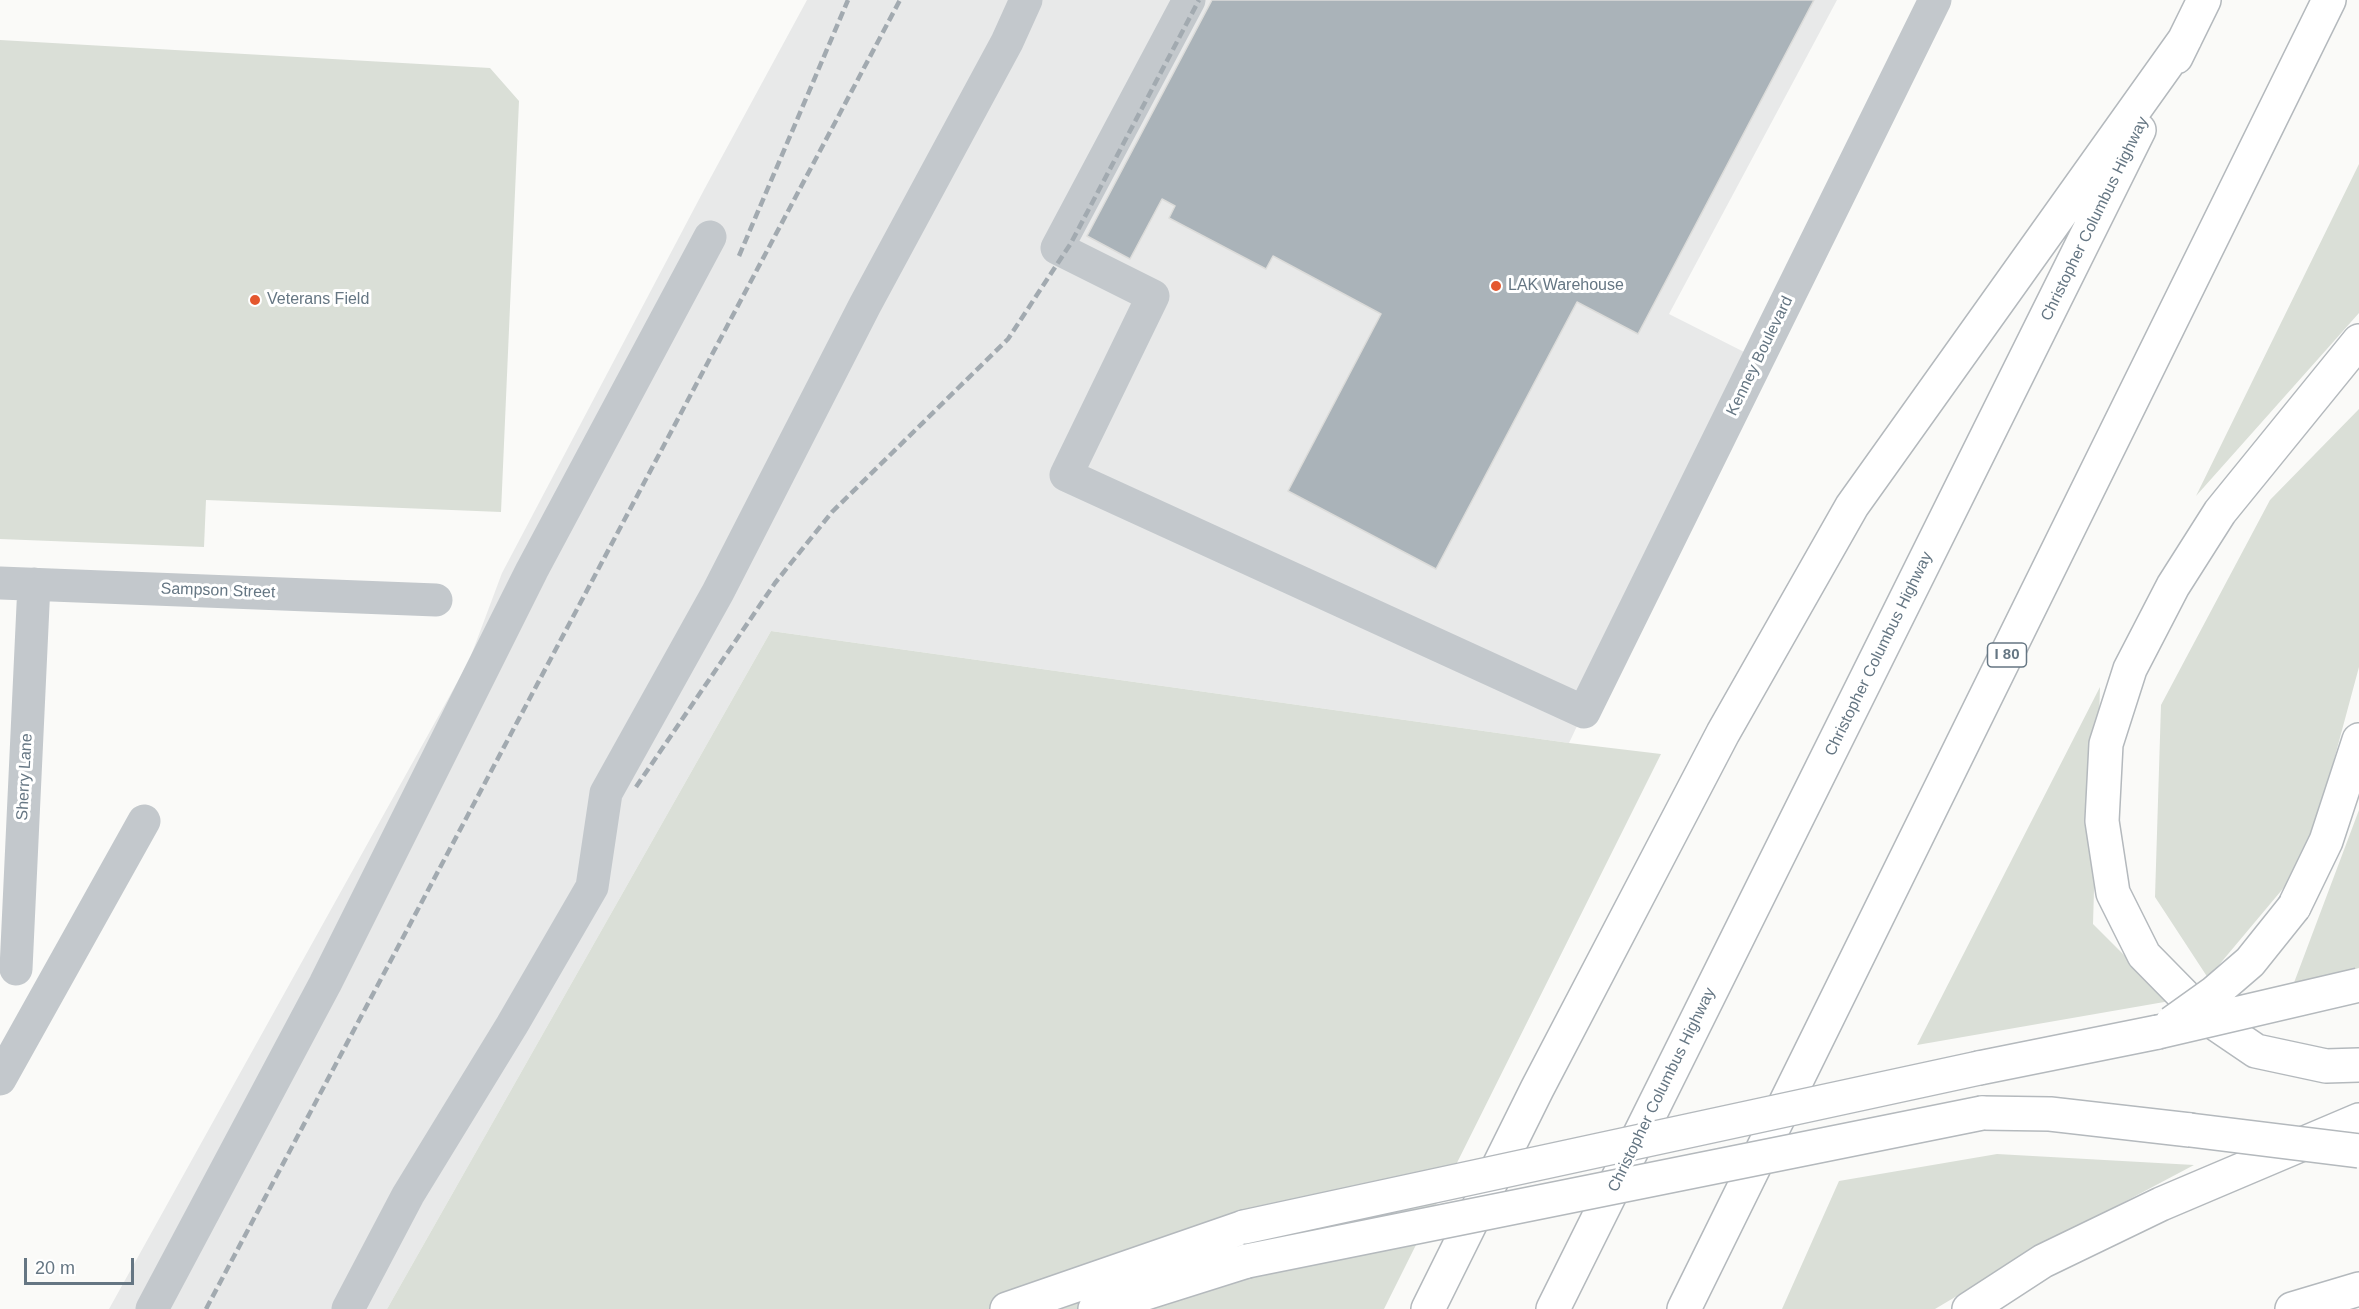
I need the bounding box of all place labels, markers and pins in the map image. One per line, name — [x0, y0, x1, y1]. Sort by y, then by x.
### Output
place label: LAK Warehouse — [1508, 276, 1624, 296]
marker: LAK Warehouse — [1489, 279, 1503, 293]
place label: Veterans Field — [267, 290, 369, 310]
marker: Veterans Field — [248, 293, 262, 307]

